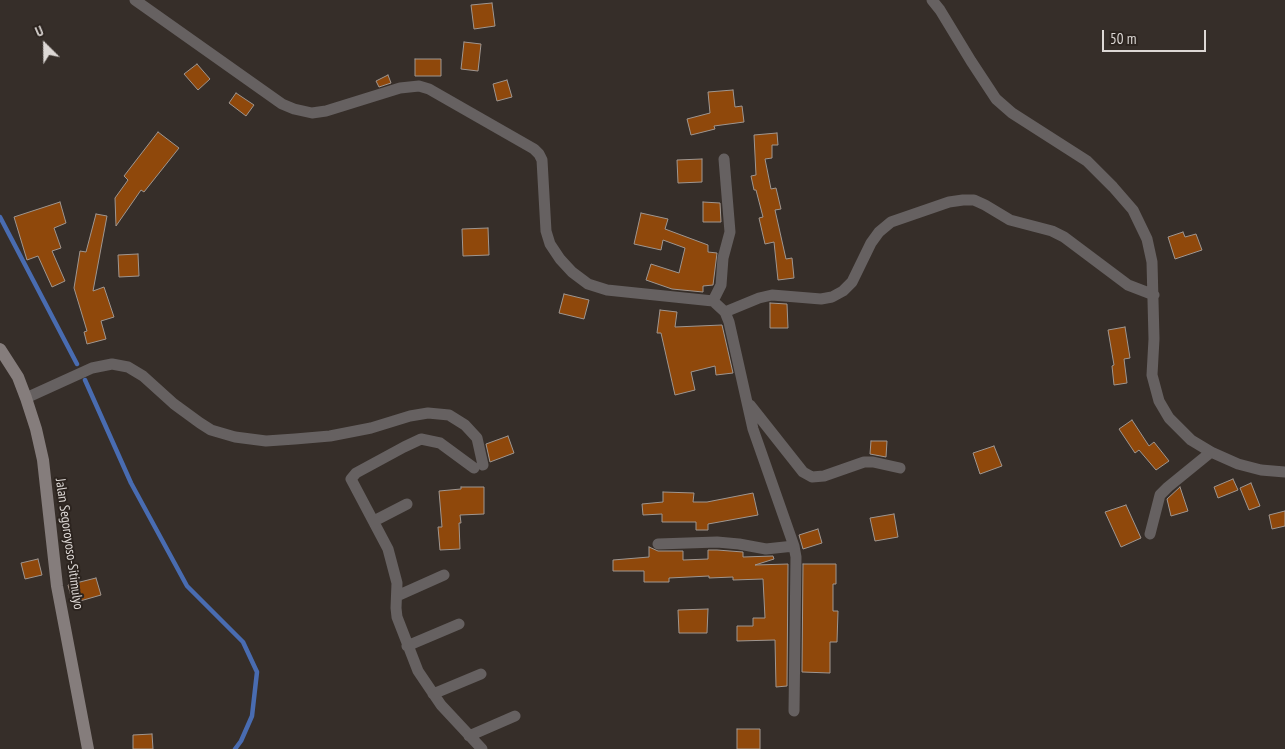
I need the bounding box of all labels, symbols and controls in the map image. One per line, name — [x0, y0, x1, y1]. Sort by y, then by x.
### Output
north arrow — [20, 20, 70, 70]
scale bar — [1105, 20, 1209, 52]
text: U — [32, 21, 46, 41]
text: 50 m — [1110, 29, 1136, 48]
street label: Jalan Segoroyoso-Sitimulyo — [51, 477, 87, 611]

